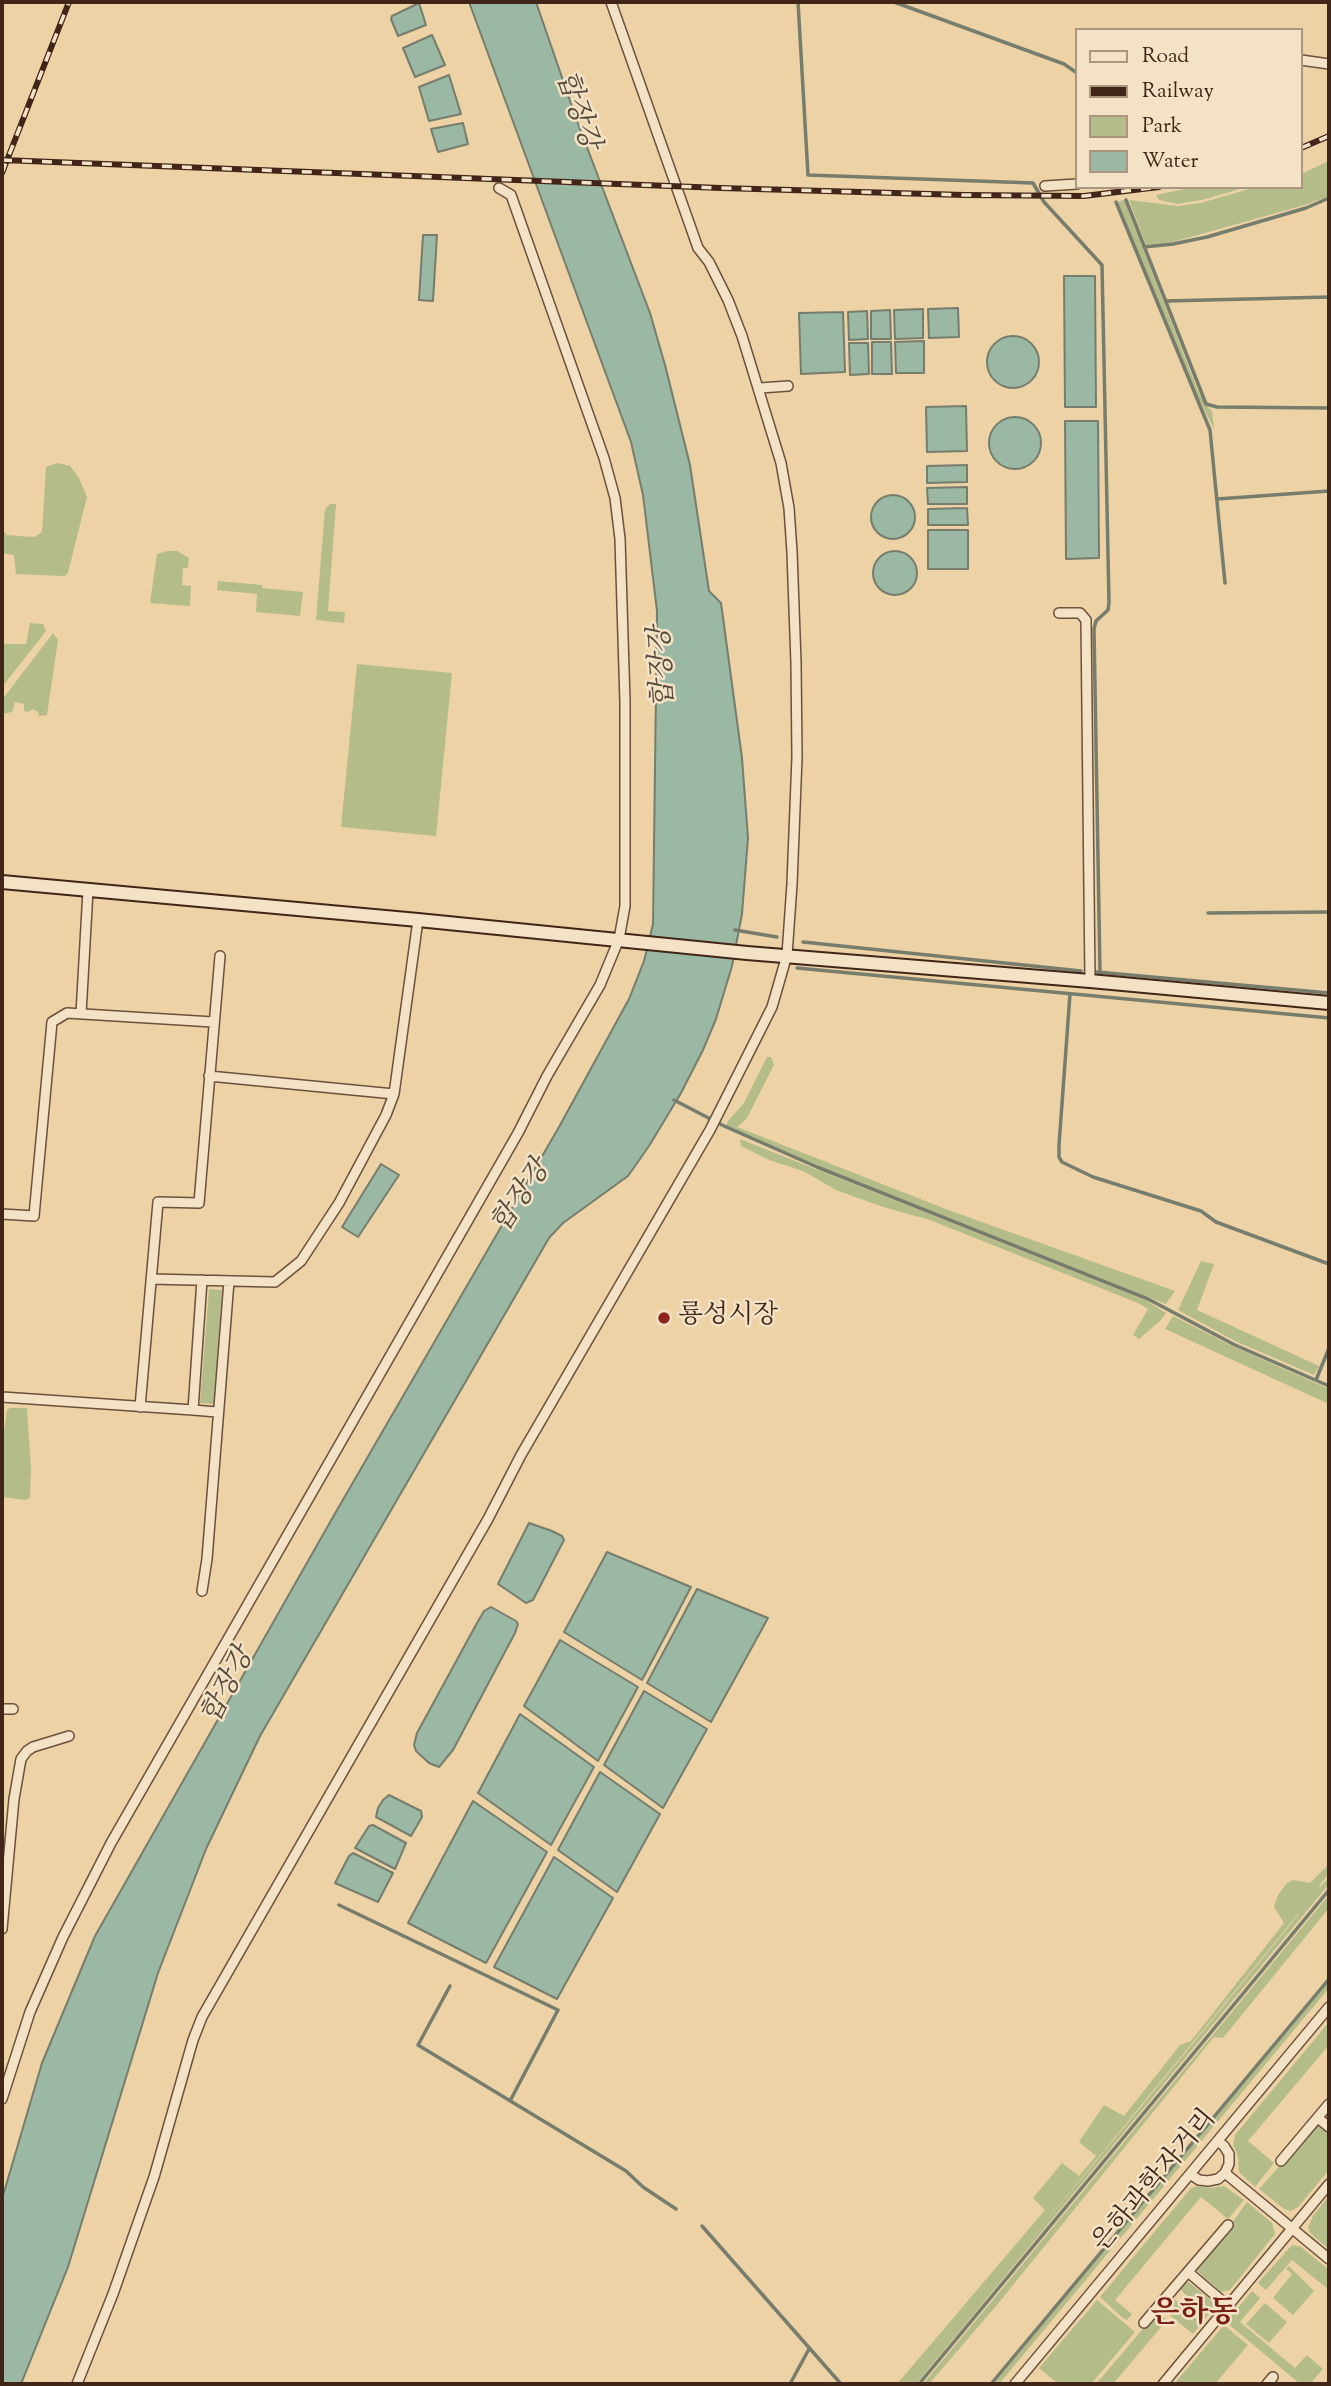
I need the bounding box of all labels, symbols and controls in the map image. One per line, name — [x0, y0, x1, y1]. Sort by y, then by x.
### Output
legend — [1076, 28, 1303, 189]
text: Road — [1142, 42, 1189, 72]
water label: 합장강 — [546, 67, 604, 155]
text: Railway — [1142, 77, 1214, 107]
text: Park — [1142, 112, 1182, 142]
text: Water — [1142, 147, 1198, 177]
water label: 합장강 — [646, 626, 684, 708]
water label: 합장강 — [486, 1155, 560, 1241]
place label: 룡성시장 — [678, 1302, 778, 1334]
marker: 룡성시장 — [656, 1310, 672, 1326]
water label: 합장강 — [197, 1643, 263, 1731]
street label: 은하과학자거리 — [1088, 2105, 1224, 2259]
district label: 은하동 — [1151, 2298, 1237, 2334]

